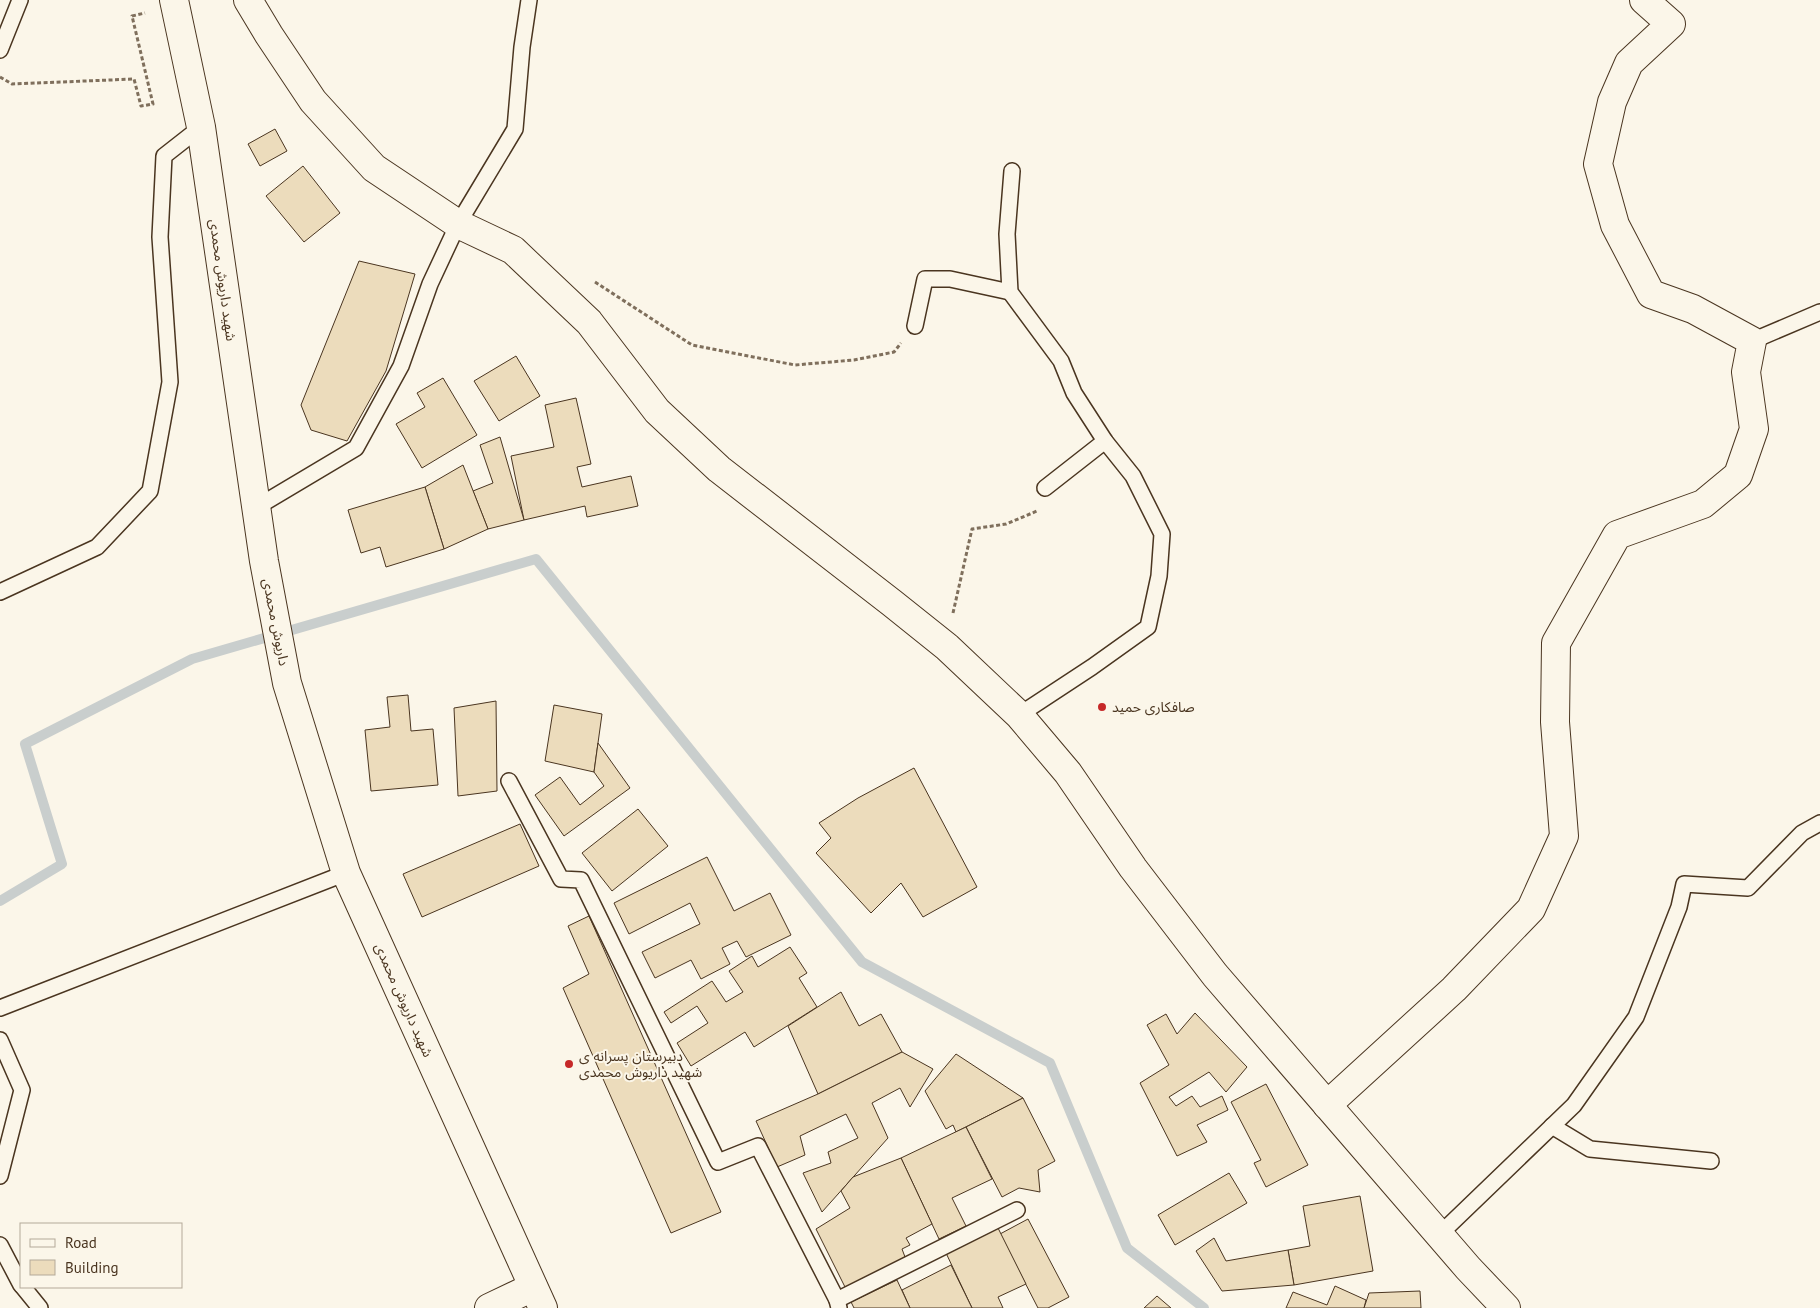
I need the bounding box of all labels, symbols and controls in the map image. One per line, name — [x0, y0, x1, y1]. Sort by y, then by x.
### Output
street label: شهید داریوش محمدی — [206, 218, 240, 342]
street label: داریوش محمدی — [259, 577, 293, 668]
place label: صافکاری حمید — [1112, 698, 1195, 716]
marker: صافکاری حمید — [1096, 701, 1108, 713]
street label: شهید داریوش محمدی — [371, 940, 437, 1060]
place label: دبیرستان پسرانه ی شهید داریوش محمدی — [579, 1047, 702, 1081]
marker: دبیرستان پسرانه ی شهید داریوش محمدی — [563, 1058, 575, 1070]
legend — [20, 1223, 182, 1288]
text: Road — [65, 1233, 97, 1252]
text: Building — [65, 1258, 119, 1277]

